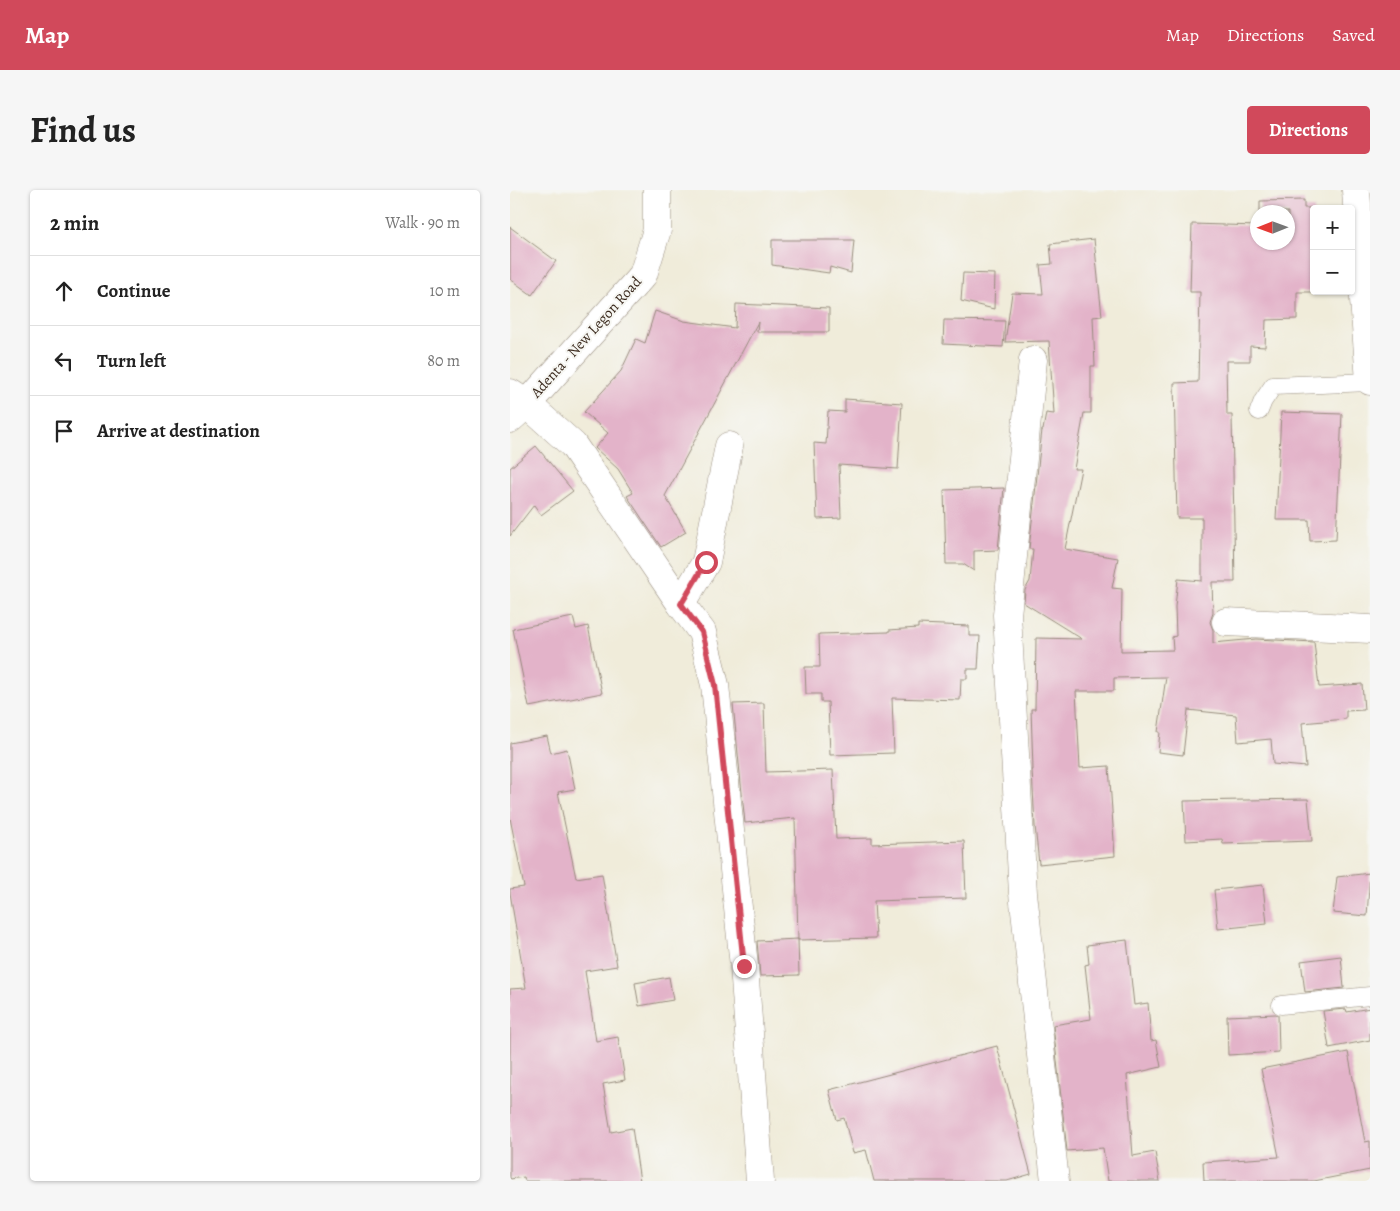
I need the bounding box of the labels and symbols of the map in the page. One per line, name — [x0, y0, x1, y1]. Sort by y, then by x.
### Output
north arrow — [1250, 205, 1295, 250]
street label: Adenta - New Legon Road — [525, 271, 647, 403]
route start — [695, 551, 718, 574]
route end — [733, 955, 756, 978]

